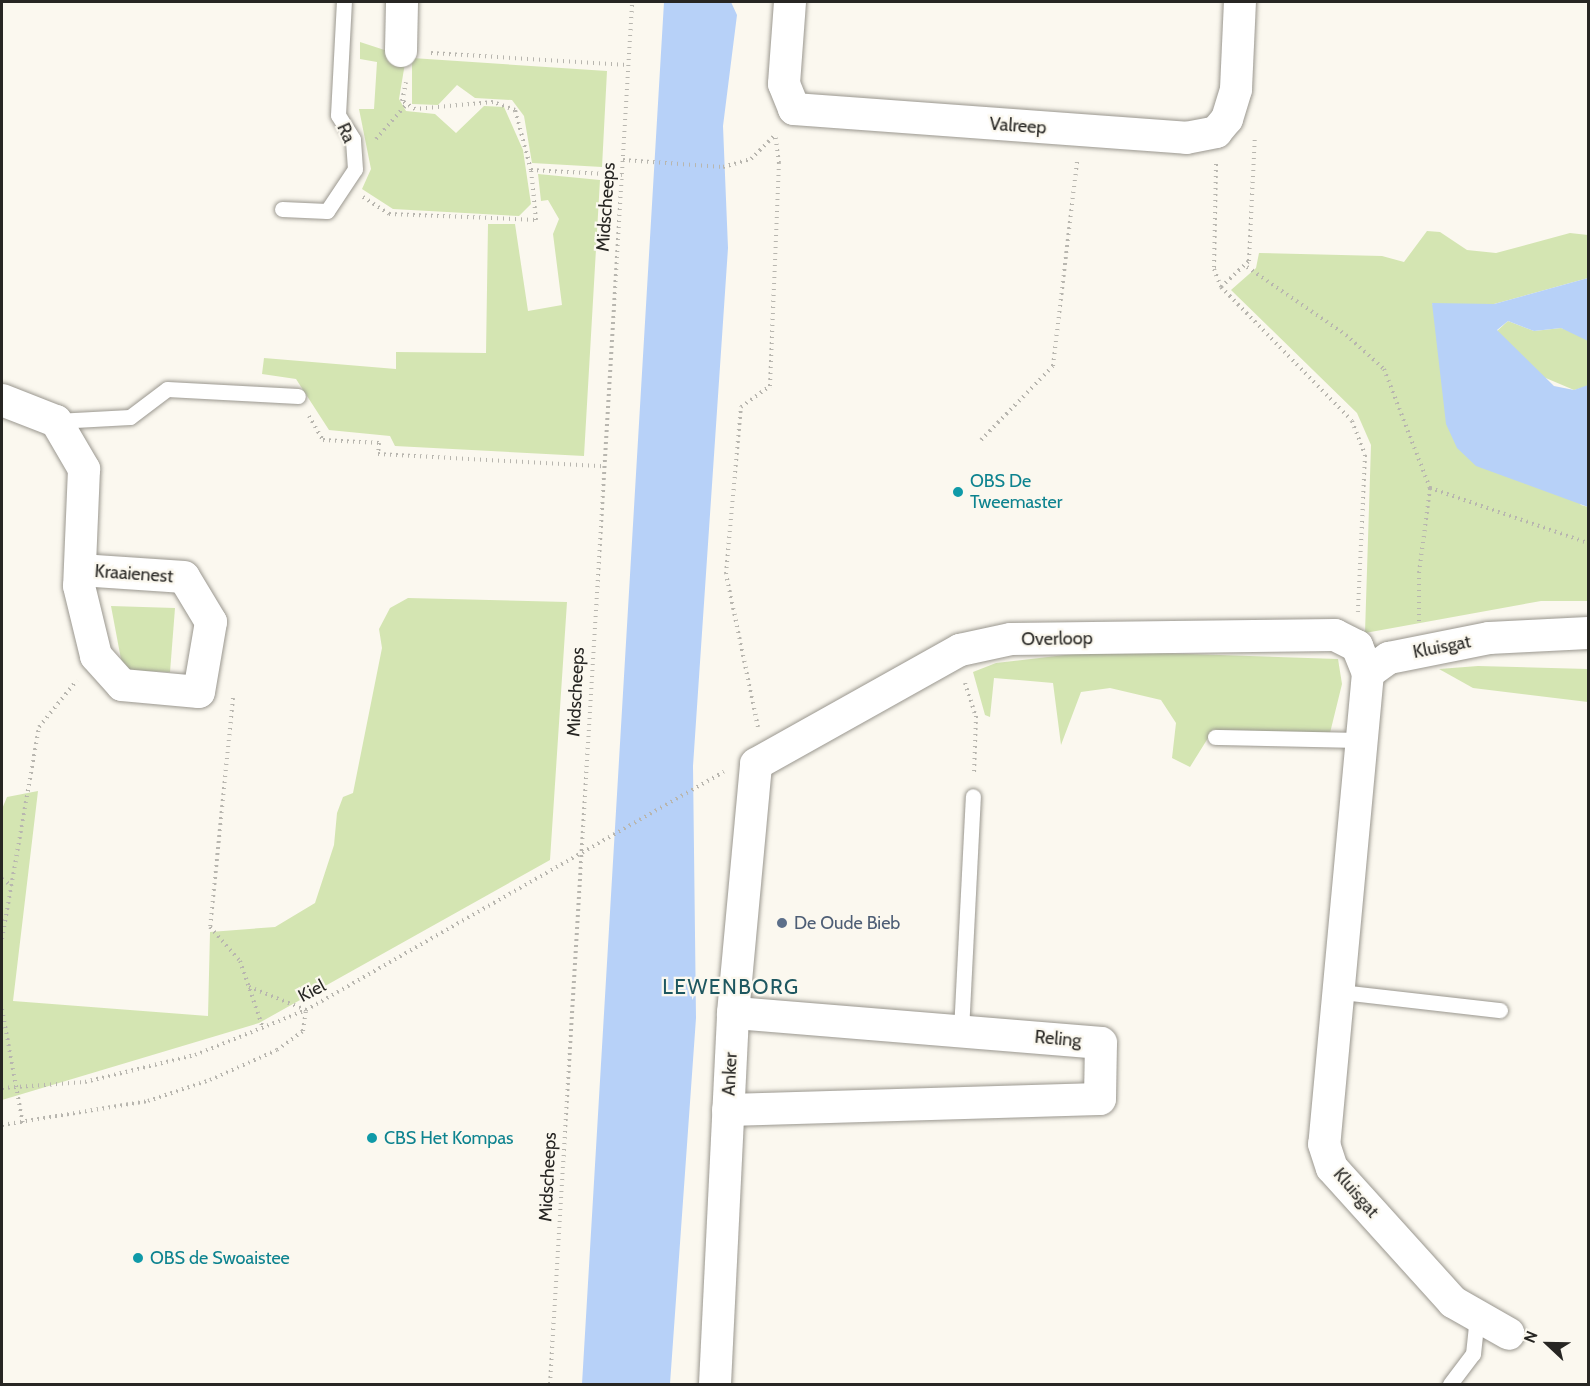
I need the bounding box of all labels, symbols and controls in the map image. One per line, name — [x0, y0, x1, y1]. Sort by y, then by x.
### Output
street label: Valreep — [989, 113, 1047, 139]
street label: Ra — [332, 120, 360, 146]
street label: Midscheeps — [592, 162, 620, 252]
place label: OBS De Tweemaster — [970, 471, 1062, 514]
marker: OBS De Tweemaster — [951, 485, 965, 499]
street label: Kraaienest — [94, 560, 174, 588]
street label: Overloop — [1021, 628, 1093, 650]
street label: Kluisgat — [1411, 631, 1473, 663]
street label: Midscheeps — [563, 647, 589, 737]
place label: De Oude Bieb — [794, 912, 900, 934]
marker: De Oude Bieb — [775, 916, 789, 930]
district label: LEWENBORG — [662, 974, 800, 1000]
street label: Kiel — [295, 975, 329, 1007]
street label: Reling — [1034, 1026, 1082, 1052]
street label: Anker — [718, 1052, 742, 1096]
place label: CBS Het Kompas — [384, 1127, 513, 1149]
marker: CBS Het Kompas — [365, 1131, 379, 1145]
street label: Midscheeps — [535, 1132, 561, 1222]
street label: Kluisgat — [1329, 1164, 1383, 1222]
place label: OBS de Swoaistee — [150, 1247, 290, 1269]
marker: OBS de Swoaistee — [131, 1251, 145, 1265]
north arrow — [1518, 1314, 1578, 1374]
text: N — [1520, 1328, 1542, 1346]

